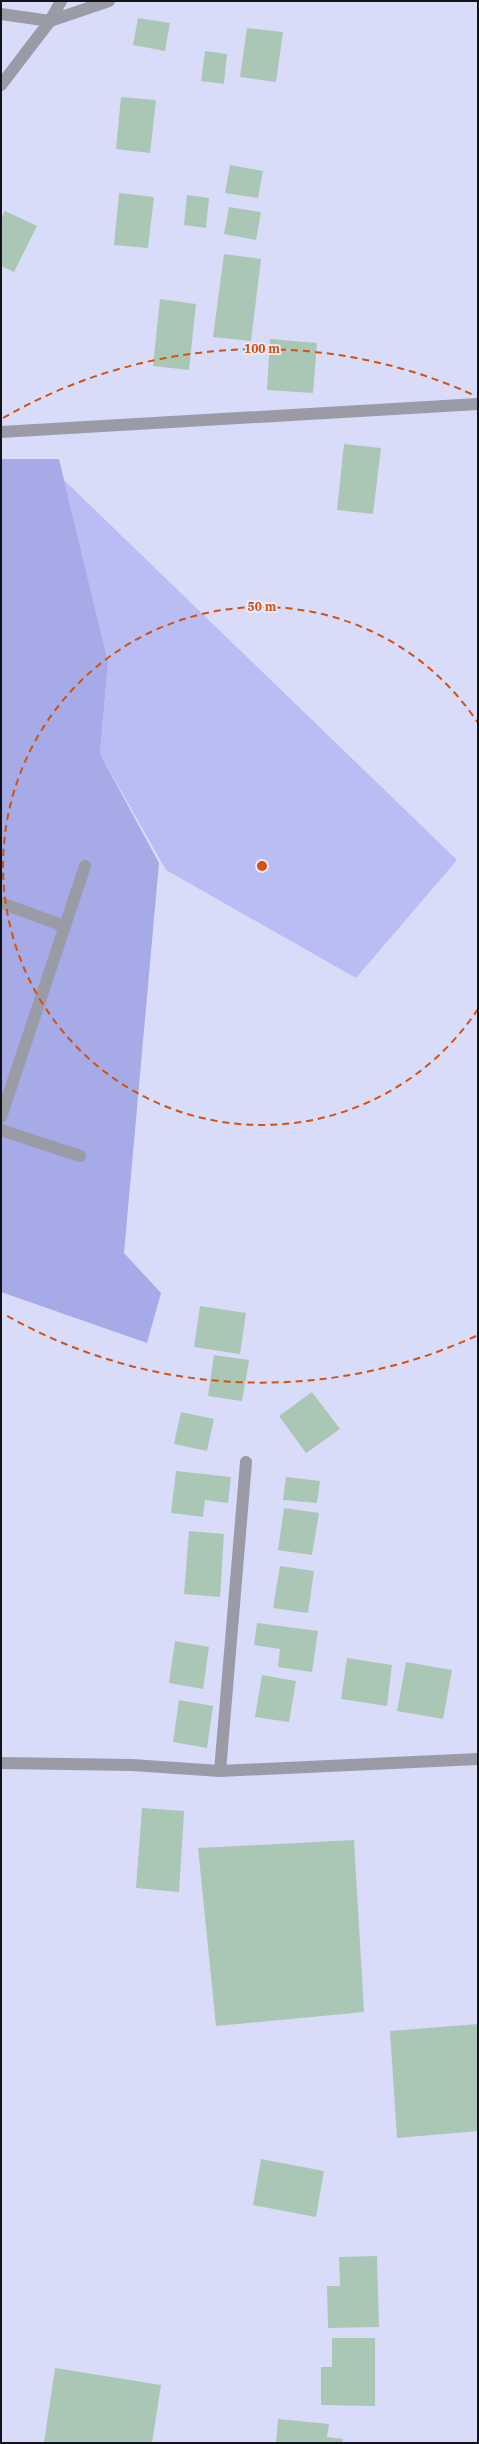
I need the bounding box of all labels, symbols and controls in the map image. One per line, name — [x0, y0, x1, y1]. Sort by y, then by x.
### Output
text: 100 m — [244, 341, 280, 356]
text: 50 m — [248, 599, 277, 614]
centre of rings — [255, 859, 269, 873]

